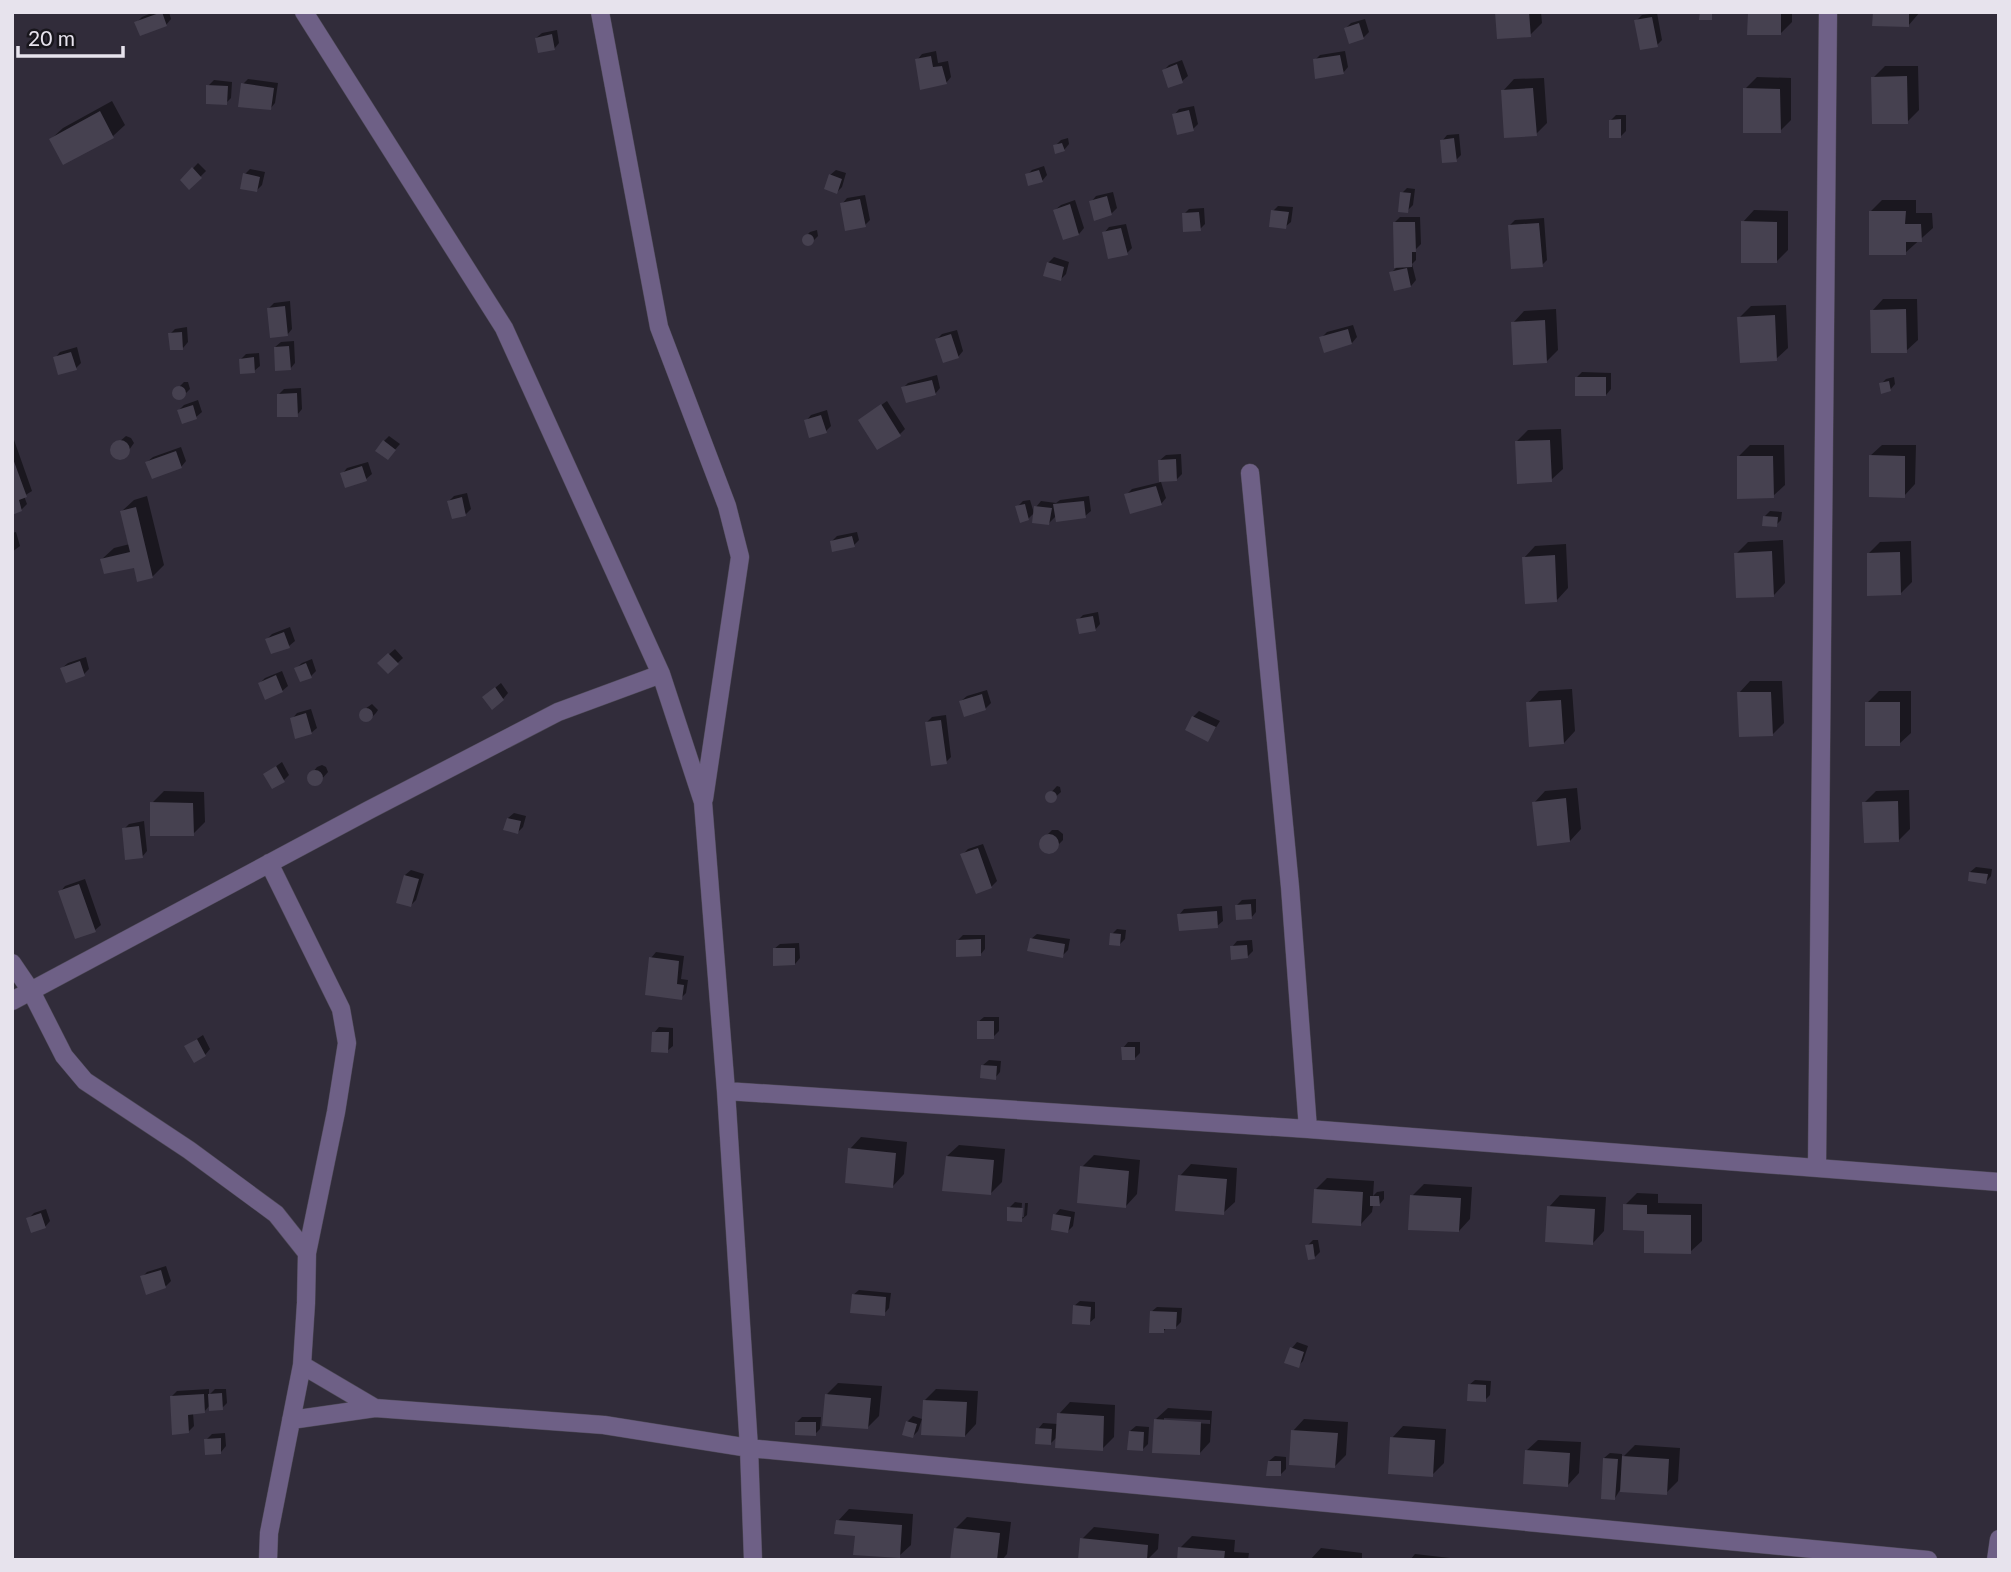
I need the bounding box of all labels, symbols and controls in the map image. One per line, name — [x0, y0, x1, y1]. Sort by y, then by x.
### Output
scale bar — [18, 14, 122, 58]
text: 20 m — [28, 25, 75, 50]

